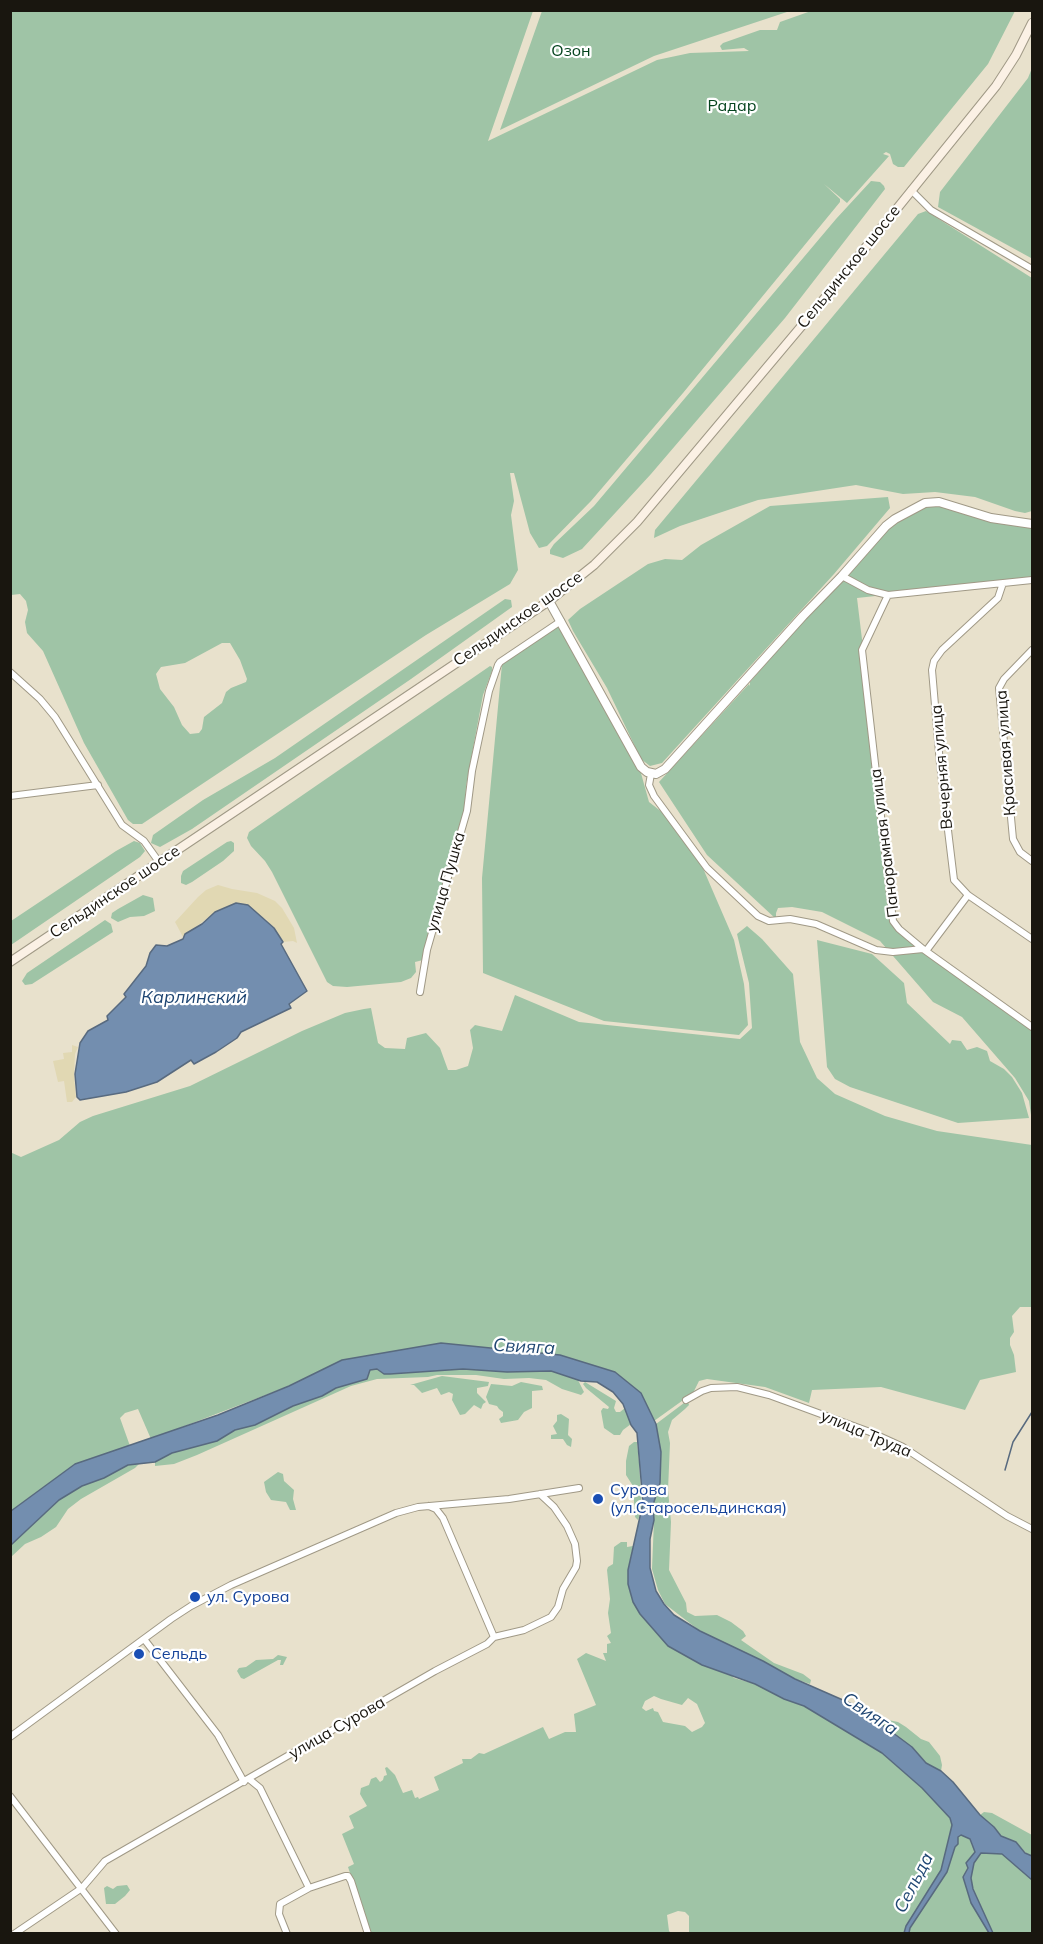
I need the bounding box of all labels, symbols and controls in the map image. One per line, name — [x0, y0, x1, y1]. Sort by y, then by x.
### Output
park label: Озон — [551, 41, 591, 61]
park label: Радар — [707, 96, 757, 116]
street label: Сельдинское шоссе — [793, 201, 905, 333]
street label: Сельдинское шоссе — [450, 567, 586, 671]
street label: Красивая улица — [992, 690, 1020, 816]
street label: Вечерняя улица — [927, 704, 957, 830]
street label: Панорамная улица — [866, 767, 904, 919]
street label: улица Пушка — [423, 830, 469, 934]
street label: Сельдинское шоссе — [46, 841, 184, 943]
water label: Карлинский — [141, 987, 247, 1009]
water label: Свияга — [493, 1335, 555, 1359]
street label: улица Труда — [818, 1406, 914, 1462]
place label: Сурова (ул.Старосельдинская) — [610, 1480, 787, 1518]
marker: Сурова (ул.Старосельдинская) — [591, 1492, 605, 1506]
place label: ул. Сурова — [207, 1587, 289, 1607]
marker: ул. Сурова — [188, 1590, 202, 1604]
place label: Сельдь — [151, 1644, 207, 1664]
marker: Сельдь — [132, 1647, 146, 1661]
water label: Свияга — [838, 1688, 902, 1740]
street label: улица Сурова — [285, 1693, 389, 1763]
water label: Сельда — [890, 1849, 938, 1917]

